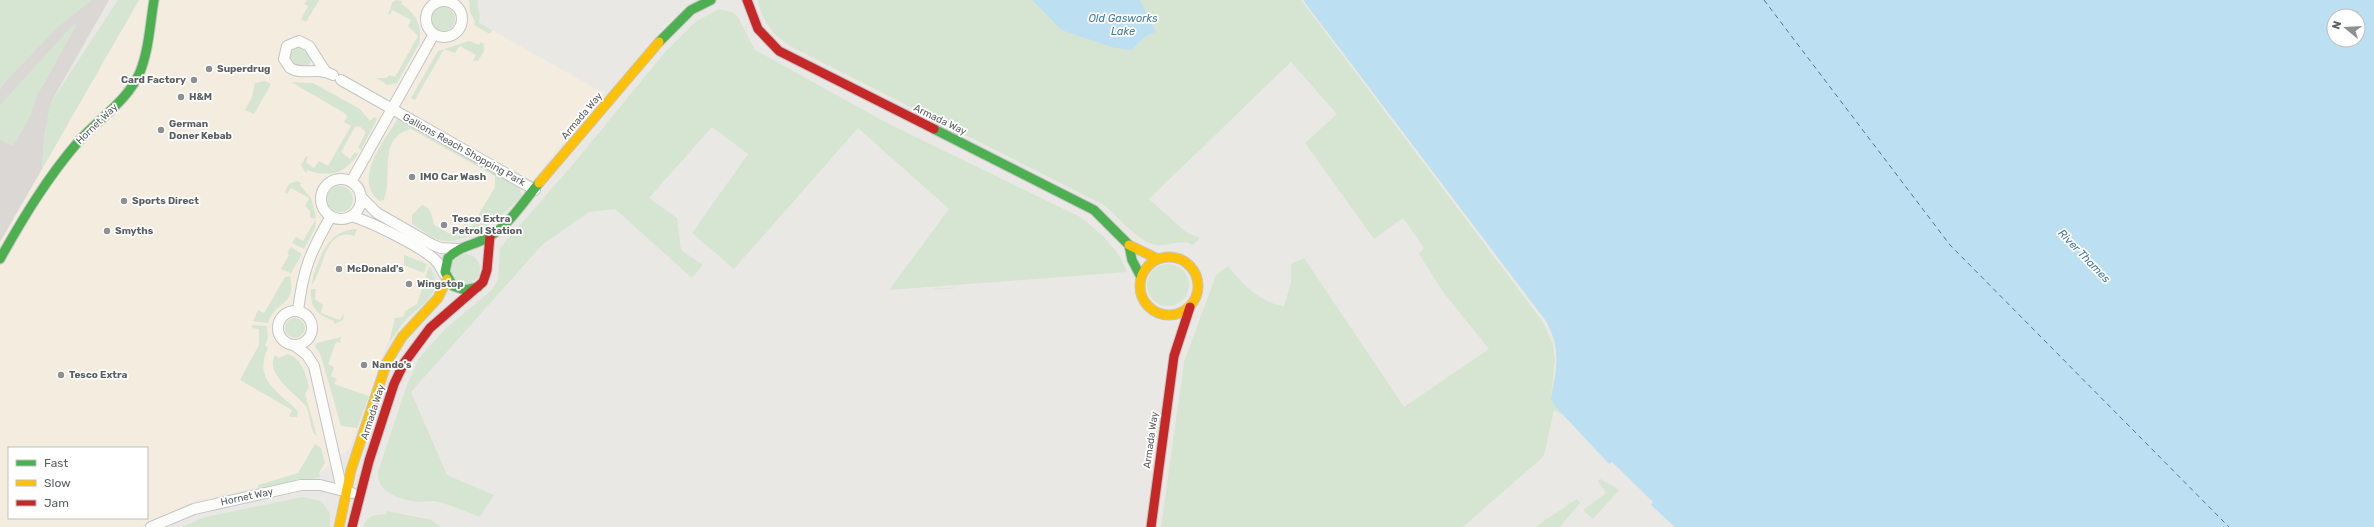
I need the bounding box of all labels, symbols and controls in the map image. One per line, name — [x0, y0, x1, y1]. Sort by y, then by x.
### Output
north arrow — [2326, 8, 2366, 48]
water label: Old Gasworks Lake — [1088, 12, 1158, 38]
text: N — [2330, 19, 2344, 31]
place label: Superdrug — [217, 63, 270, 75]
marker: Superdrug — [204, 64, 214, 74]
place label: Card Factory — [121, 74, 186, 86]
marker: Card Factory — [189, 75, 199, 85]
street label: Armada Way — [559, 90, 605, 142]
place label: H&M — [189, 91, 212, 103]
marker: H&M — [176, 92, 186, 102]
street label: Hornet Way — [74, 101, 121, 147]
street label: Armada Way — [912, 102, 969, 138]
street label: Gallions Reach Shopping Park — [401, 111, 528, 189]
place label: German Doner Kebab — [169, 118, 232, 142]
marker: German Doner Kebab — [156, 125, 166, 135]
place label: IMO Car Wash — [420, 171, 486, 183]
marker: IMO Car Wash — [407, 172, 417, 182]
place label: Sports Direct — [132, 195, 199, 207]
marker: Sports Direct — [119, 196, 129, 206]
place label: Tesco Extra Petrol Station — [452, 213, 522, 237]
marker: Tesco Extra Petrol Station — [439, 220, 449, 230]
place label: Smyths — [115, 225, 154, 237]
marker: Smyths — [102, 226, 112, 236]
water label: River Thames — [2055, 227, 2113, 286]
place label: McDonald's — [347, 263, 404, 275]
marker: McDonald's — [334, 264, 344, 274]
place label: Wingstop — [417, 278, 464, 290]
marker: Wingstop — [404, 279, 414, 289]
place label: Nando's — [372, 359, 412, 371]
marker: Nando's — [359, 360, 369, 370]
place label: Tesco Extra — [69, 369, 127, 381]
marker: Tesco Extra — [56, 370, 66, 380]
street label: Armada Way — [358, 382, 388, 441]
street label: Armada Way — [1141, 410, 1161, 469]
legend — [8, 447, 148, 519]
text: Fast — [44, 456, 68, 470]
text: Slow — [44, 476, 71, 490]
street label: Hornet Way — [220, 486, 275, 508]
text: Jam — [44, 496, 69, 510]

